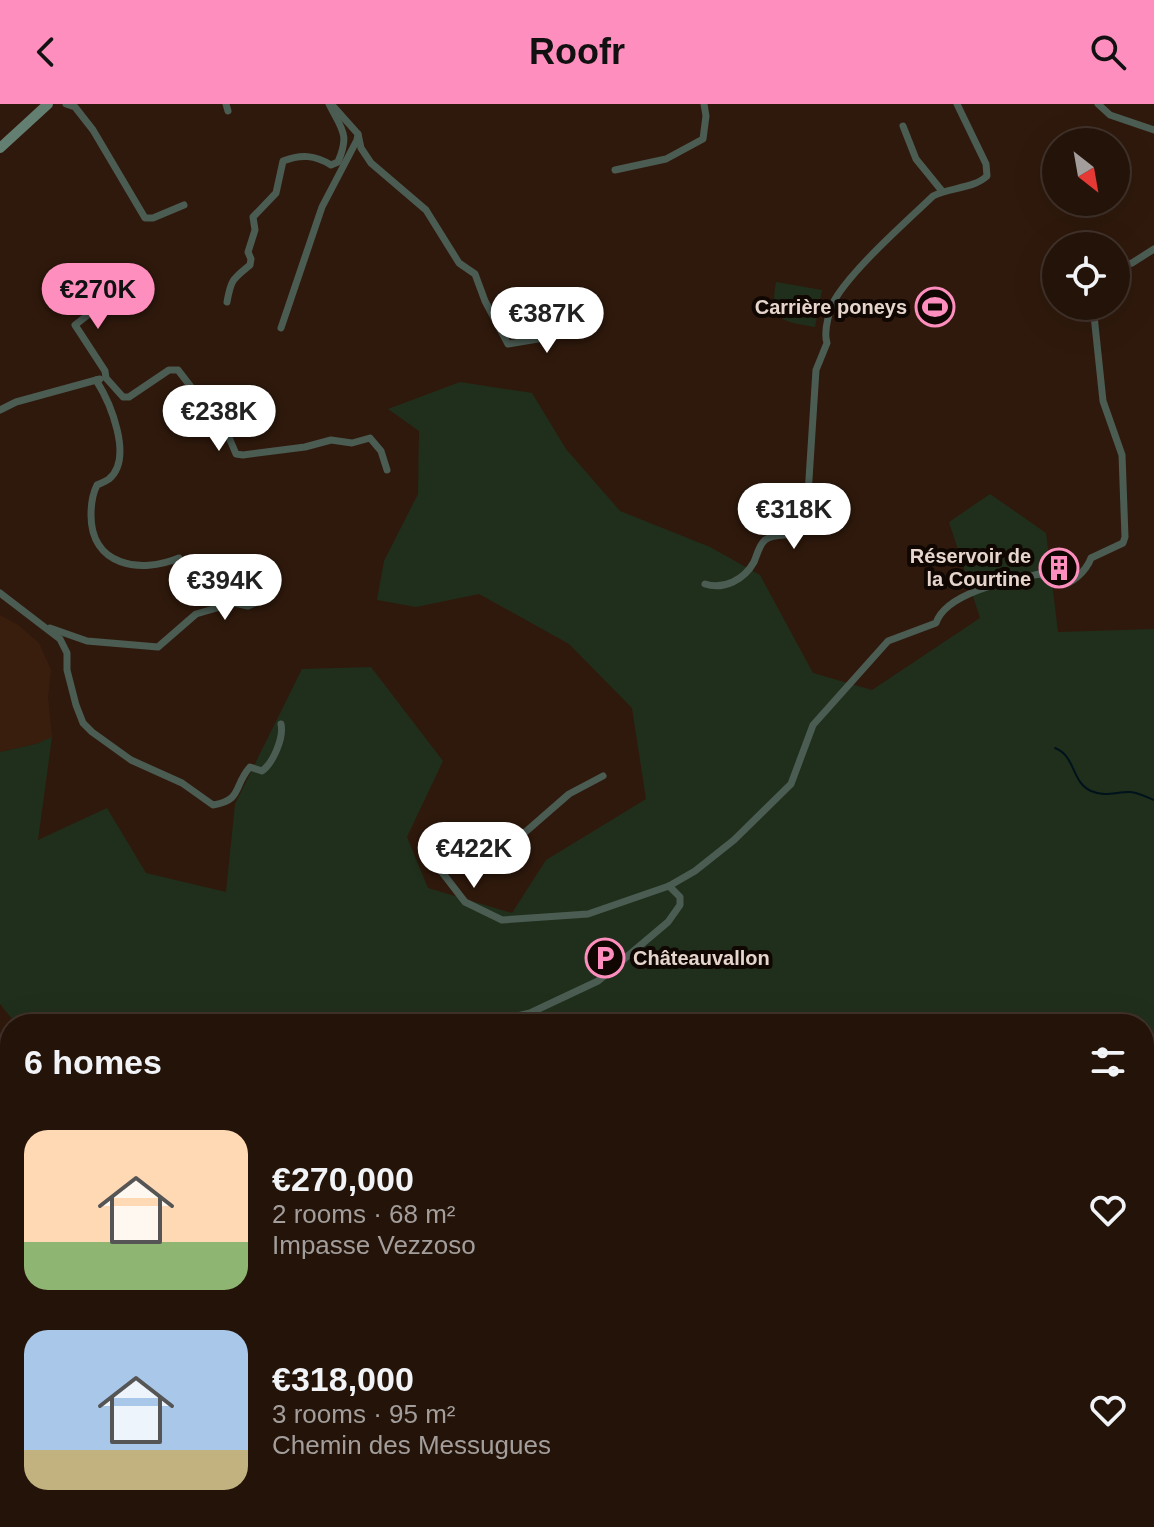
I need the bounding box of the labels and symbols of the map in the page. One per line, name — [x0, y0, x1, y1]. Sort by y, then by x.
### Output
north arrow — [1042, 128, 1130, 216]
pin: €270K — [42, 263, 154, 331]
sports icon: Carrière poneys — [914, 286, 956, 328]
pin: €387K — [491, 287, 603, 355]
place label: Carrière poneys — [755, 296, 907, 318]
pin: €238K — [163, 385, 275, 453]
pin: €318K — [738, 483, 850, 551]
place label: Réservoir de la Courtine — [910, 545, 1031, 590]
building icon: Réservoir de la Courtine — [1038, 547, 1080, 589]
pin: €394K — [169, 554, 281, 622]
pin: €422K — [418, 822, 530, 890]
parking icon: Châteauvallon — [584, 937, 626, 979]
place label: Châteauvallon — [633, 947, 770, 969]

